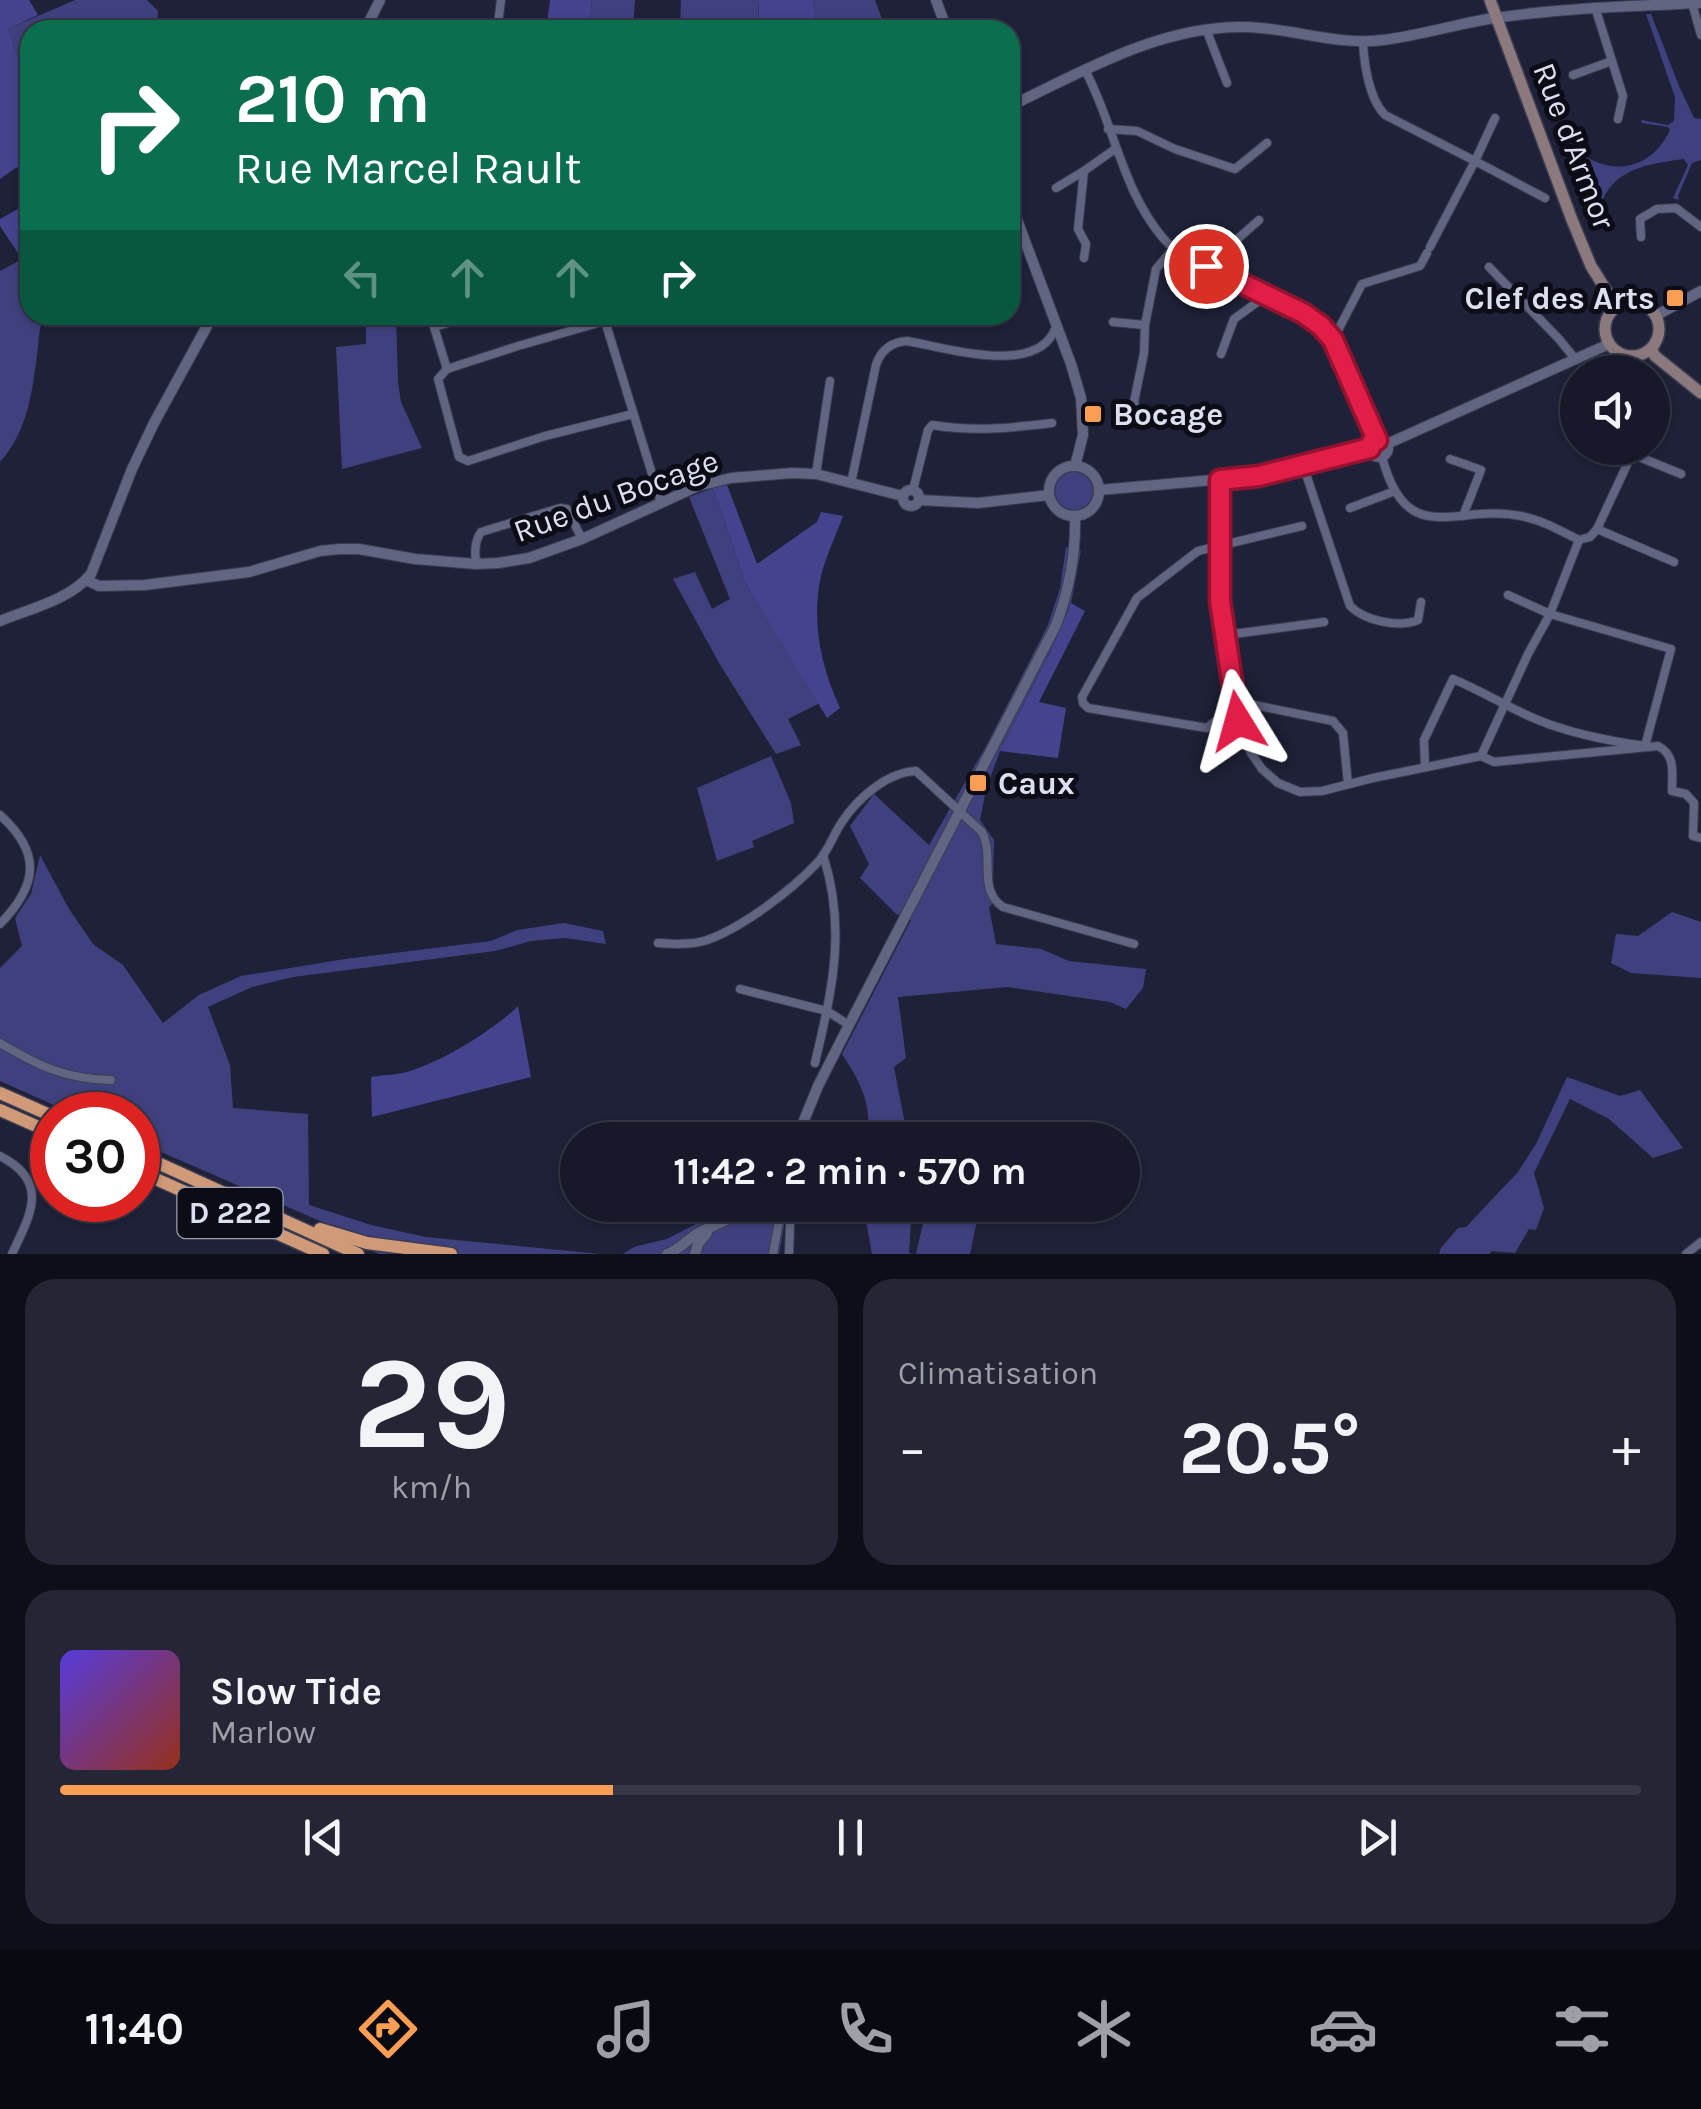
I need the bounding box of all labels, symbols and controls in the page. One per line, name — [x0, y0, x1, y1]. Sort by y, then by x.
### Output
text: 210 m — [235, 58, 431, 140]
street label: Rue d'Armor — [1525, 58, 1623, 235]
icon: right — [70, 60, 200, 190]
text: Rue Marcel Rault — [235, 142, 581, 194]
pin — [1164, 224, 1249, 309]
icon: arrive — [1179, 239, 1234, 294]
icon: left — [335, 250, 390, 305]
icon: ahead — [440, 250, 495, 305]
icon: ahead — [545, 250, 600, 305]
icon: right — [650, 250, 705, 305]
place label: Clef des Arts — [1465, 280, 1655, 317]
marker: Clef des Arts — [1664, 287, 1686, 309]
map controls — [1560, 355, 1670, 465]
button: sound — [1560, 355, 1670, 465]
place label: Bocage — [1113, 396, 1223, 433]
marker: Bocage — [1082, 403, 1104, 425]
street label: Rue du Bocage — [509, 442, 723, 550]
position arrow — [1186, 669, 1290, 773]
place label: Caux — [998, 765, 1075, 802]
marker: Caux — [967, 772, 989, 794]
speed limit sign: 30 — [30, 1092, 160, 1222]
text: 11:42 · 2 min · 570 m — [673, 1149, 1027, 1194]
road number: D 222 — [178, 1188, 282, 1238]
text: 29 — [353, 1328, 510, 1480]
text: Climatisation — [898, 1355, 1098, 1392]
text: 20.5° — [1179, 1404, 1360, 1492]
text: − — [898, 1416, 927, 1480]
text: + — [1612, 1416, 1641, 1480]
text: km/h — [391, 1469, 472, 1506]
text: Slow Tide — [210, 1669, 382, 1714]
text: Marlow — [210, 1714, 316, 1751]
icon: previous — [296, 1810, 351, 1865]
icon: pause — [823, 1810, 878, 1865]
icon: next — [1350, 1810, 1405, 1865]
icon: directions — [353, 1994, 423, 2064]
icon: music — [591, 1994, 661, 2064]
icon: phone — [830, 1994, 900, 2064]
icon: climate — [1069, 1994, 1139, 2064]
icon: car — [1308, 1994, 1378, 2064]
icon: filters — [1547, 1994, 1617, 2064]
text: 11:40 — [84, 2003, 184, 2055]

